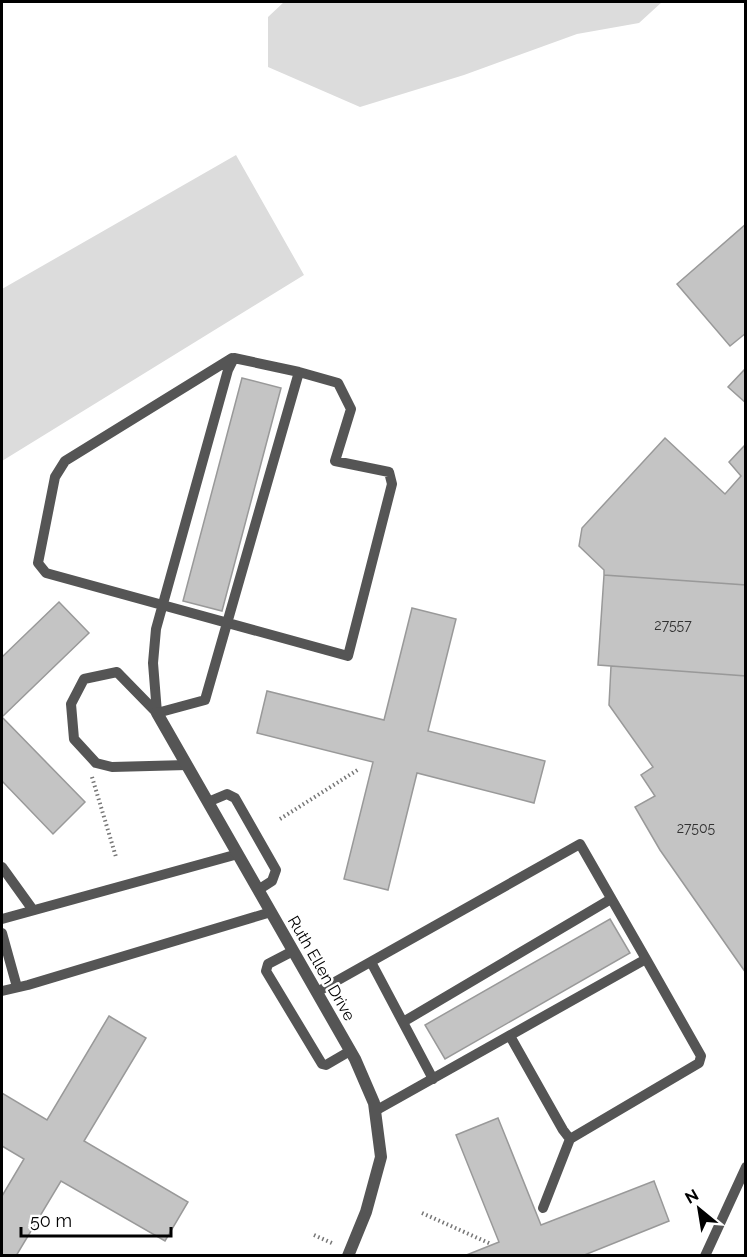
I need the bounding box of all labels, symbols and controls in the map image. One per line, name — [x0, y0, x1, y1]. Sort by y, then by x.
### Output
house number: 27557 — [654, 617, 692, 633]
house number: 27505 — [677, 820, 716, 836]
street label: Ruth Ellen Drive — [284, 912, 359, 1024]
north arrow — [669, 1179, 729, 1239]
text: N — [682, 1185, 702, 1208]
scale bar — [21, 1200, 171, 1238]
text: 50 m — [30, 1210, 72, 1231]

